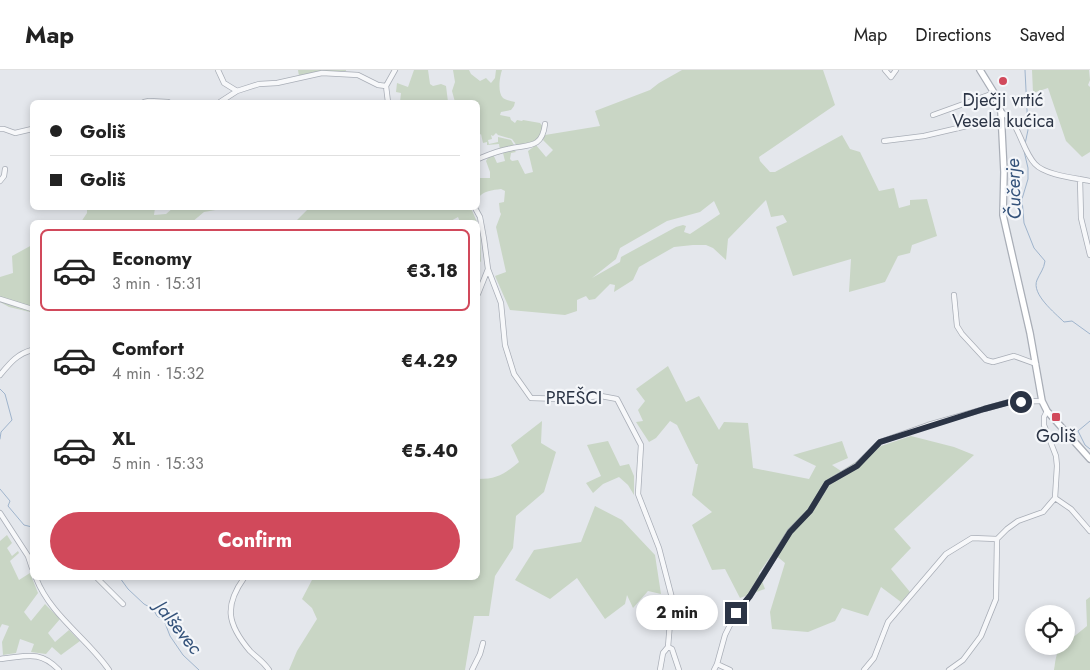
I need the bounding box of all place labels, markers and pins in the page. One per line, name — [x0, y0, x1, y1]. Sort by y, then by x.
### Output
marker: Dječji vrtić Vesela kućica — [997, 75, 1009, 87]
place label: Dječji vrtić Vesela kućica — [952, 87, 1054, 134]
marker: Goliš — [1050, 411, 1062, 423]
place label: Goliš — [1036, 423, 1076, 449]

